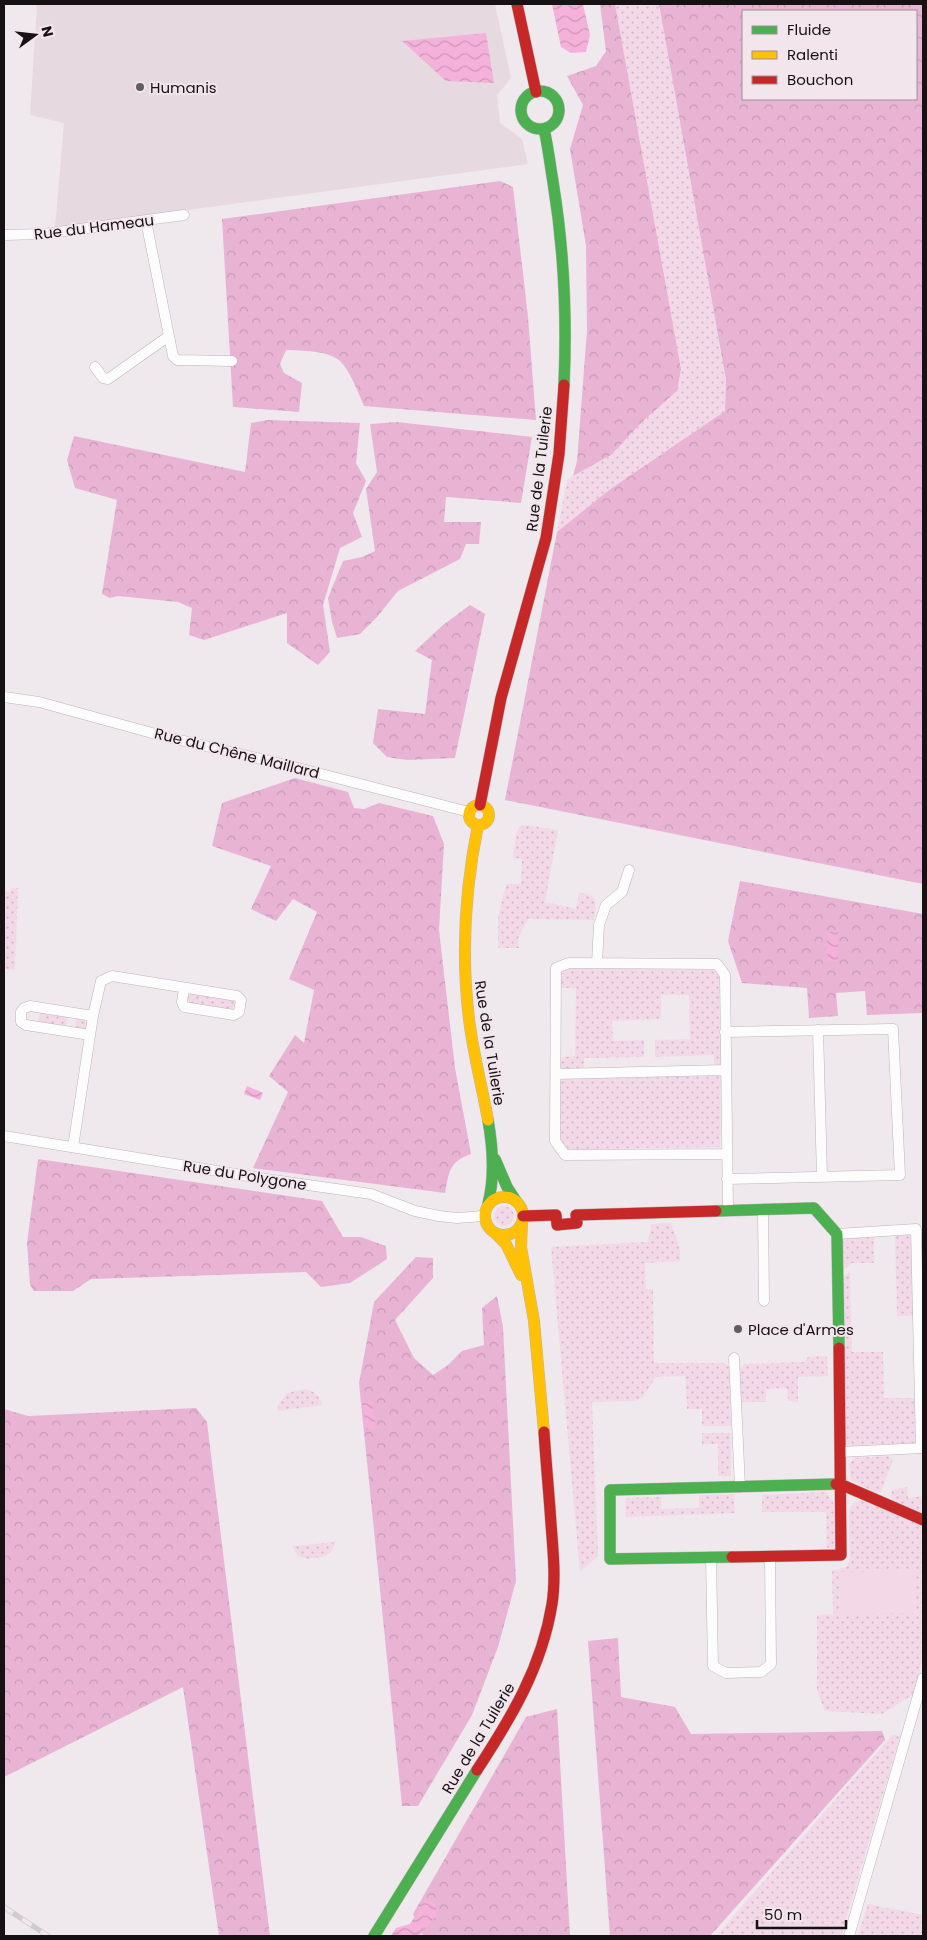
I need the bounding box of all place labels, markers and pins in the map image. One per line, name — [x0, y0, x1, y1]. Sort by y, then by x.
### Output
place label: Humanis — [150, 77, 217, 98]
marker: Humanis — [134, 81, 146, 93]
place label: Place d'Armes — [748, 1319, 854, 1340]
marker: Place d'Armes — [732, 1323, 744, 1335]

